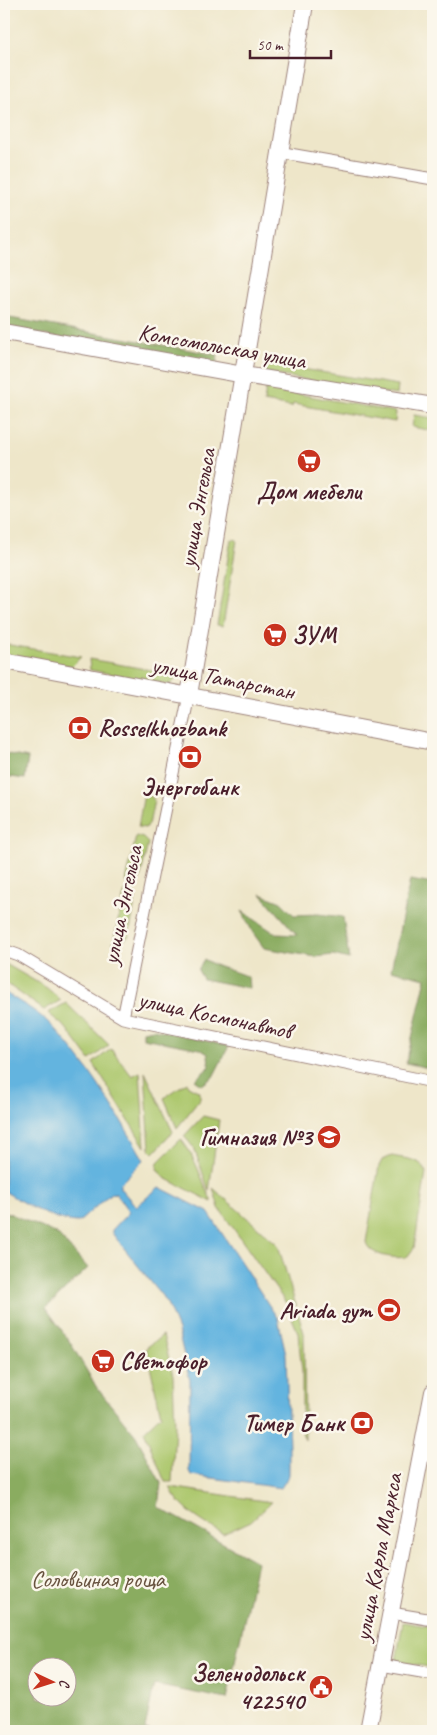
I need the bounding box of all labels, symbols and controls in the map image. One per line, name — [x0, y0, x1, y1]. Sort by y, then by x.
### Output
scale bar — [250, 28, 331, 60]
text: 50 m — [257, 36, 284, 55]
street label: Комсомольская улица — [136, 317, 309, 376]
street label: улица Энгельса — [171, 445, 222, 572]
supermarket icon: Дом мебели — [296, 448, 322, 474]
place label: Дом мебели — [257, 476, 363, 506]
place label: ЗУМ — [292, 620, 338, 650]
supermarket icon: ЗУМ — [262, 622, 288, 648]
street label: улица Татарстан — [147, 649, 299, 707]
place label: Rosselkhozbank — [98, 713, 228, 743]
bank icon: Rosselkhozbank — [67, 715, 93, 741]
bank icon: Энергобанк — [177, 744, 203, 770]
place label: Энергобанк — [141, 772, 241, 802]
street label: улица Энгельса — [94, 842, 149, 969]
street label: улица Космонавтов — [134, 984, 298, 1047]
place label: Гимназия №3 — [200, 1122, 314, 1152]
school or university icon: Гимназия №3 — [316, 1124, 342, 1150]
place label: Ariada gym — [280, 1295, 373, 1325]
sports icon: Ariada gym — [376, 1297, 402, 1323]
place label: Светофор — [120, 1346, 208, 1376]
supermarket icon: Светофор — [90, 1348, 116, 1374]
place label: Тимер Банк — [244, 1408, 346, 1438]
bank icon: Тимер Банк — [349, 1410, 375, 1436]
street label: улица Карла Маркса — [347, 1469, 409, 1645]
park label: Соловьиная роща — [31, 1564, 166, 1594]
north arrow — [28, 1658, 78, 1708]
place label: Зеленодольск 422540 — [192, 1658, 306, 1716]
public building icon: Зеленодольск 422540 — [308, 1674, 334, 1700]
text: С — [56, 1679, 73, 1689]

